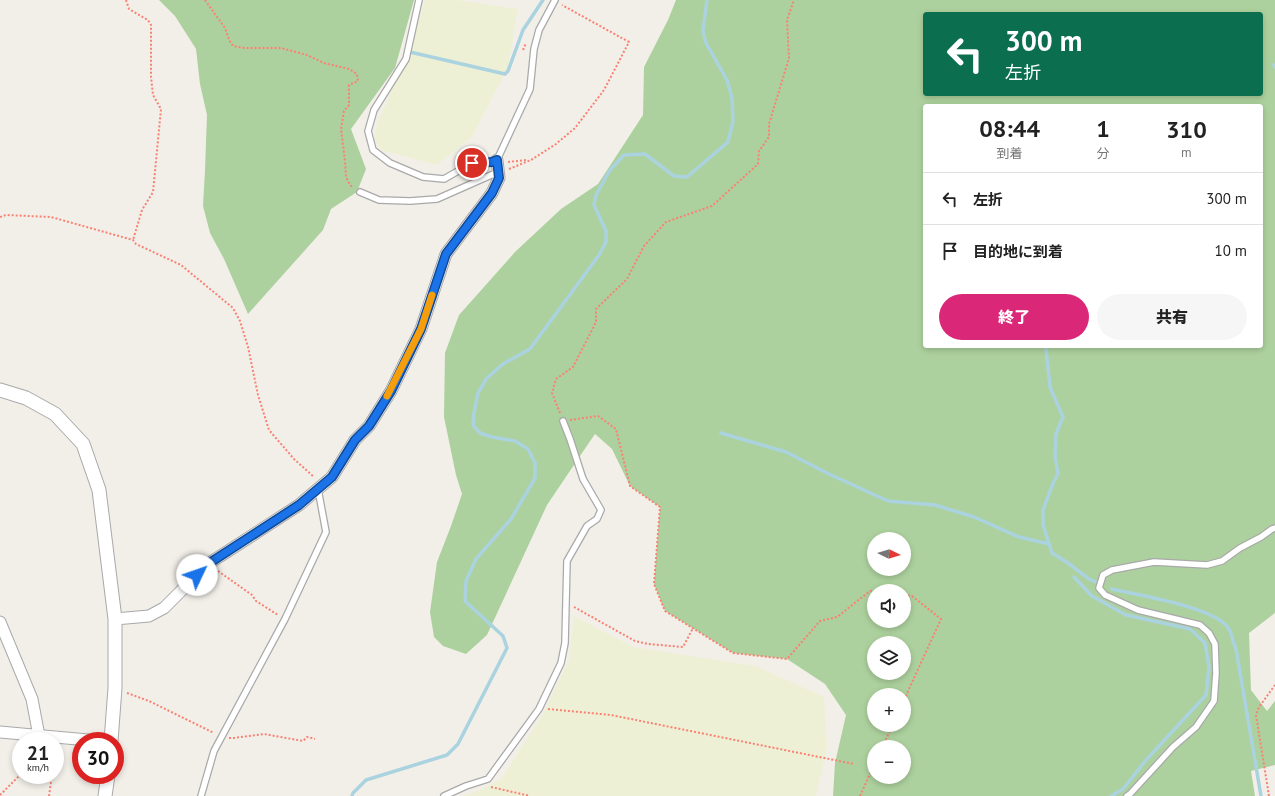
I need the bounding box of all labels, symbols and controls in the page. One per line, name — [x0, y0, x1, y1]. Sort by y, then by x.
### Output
text: 300 m — [1005, 22, 1082, 59]
icon: left — [939, 28, 991, 80]
text: 左折 — [1005, 61, 1041, 84]
text: 08:44 — [979, 113, 1040, 144]
text: 1 — [1096, 113, 1110, 144]
text: 310 — [1166, 114, 1207, 145]
text: m — [1181, 144, 1192, 161]
text: 到着 — [997, 145, 1023, 162]
text: 分 — [1097, 145, 1110, 162]
pin — [455, 146, 489, 180]
icon: arrive — [461, 152, 483, 174]
icon: left — [939, 188, 961, 210]
text: 300 m — [1206, 189, 1247, 208]
text: 左折 — [973, 190, 1003, 209]
icon: arrive — [939, 240, 961, 262]
text: 10 m — [1214, 241, 1247, 260]
text: 目的地に到着 — [973, 242, 1063, 261]
button: 終了 — [939, 294, 1089, 340]
button: 共有 — [1097, 294, 1247, 340]
north arrow — [867, 532, 911, 576]
map controls — [867, 532, 911, 784]
position arrow — [176, 554, 218, 596]
button: sound — [867, 584, 911, 628]
button: layers — [867, 636, 911, 680]
button: + — [867, 688, 911, 732]
speed limit sign: 30 — [72, 732, 124, 784]
text: 21 — [27, 740, 49, 766]
button: − — [867, 740, 911, 784]
text: km/h — [27, 761, 49, 774]

